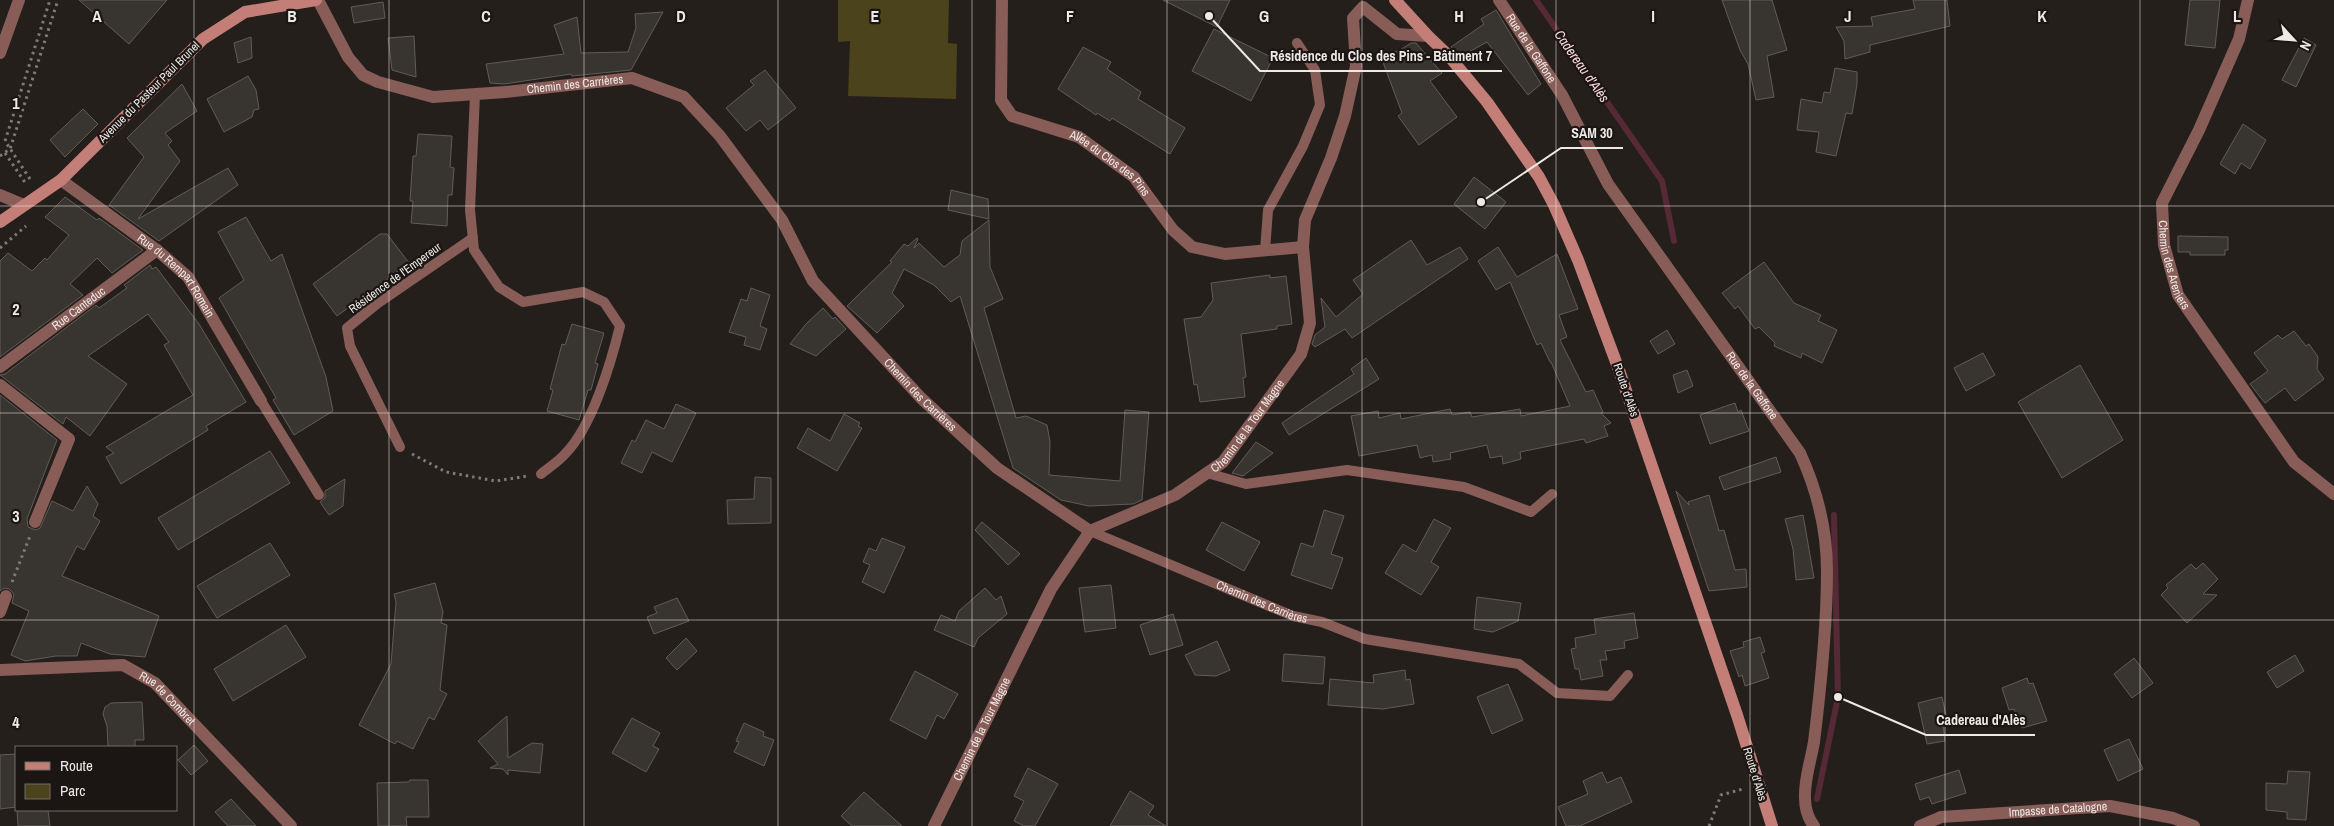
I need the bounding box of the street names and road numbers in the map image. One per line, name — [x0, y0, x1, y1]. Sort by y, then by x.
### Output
street label: Rue de la Gaffone — [1502, 11, 1560, 86]
street label: Avenue du Pasteur Paul Brunel — [94, 38, 203, 147]
street label: Chemin des Carrières — [526, 71, 624, 98]
street label: Allée du Clos des Pins — [1067, 126, 1154, 199]
street label: Chemin des Areniers — [2155, 220, 2194, 313]
street label: Rue du Rempart Romain — [134, 230, 218, 321]
street label: Résidence de l'Empereur — [346, 239, 445, 317]
street label: Rue Canteduc — [49, 283, 109, 334]
street label: Rue de la Gaffone — [1722, 349, 1782, 423]
street label: Chemin des Carrières — [880, 355, 960, 435]
street label: Route d'Alès — [1609, 361, 1643, 419]
street label: Chemin de la Tour Magne — [1207, 376, 1288, 476]
street label: Chemin des Carrières — [1214, 577, 1309, 627]
street label: Rue de Combret — [136, 668, 199, 729]
street label: Chemin de la Tour Magne — [950, 675, 1014, 783]
street label: Route d'Alès — [1739, 745, 1771, 803]
street label: Impasse de Catalogne — [2008, 798, 2108, 821]

